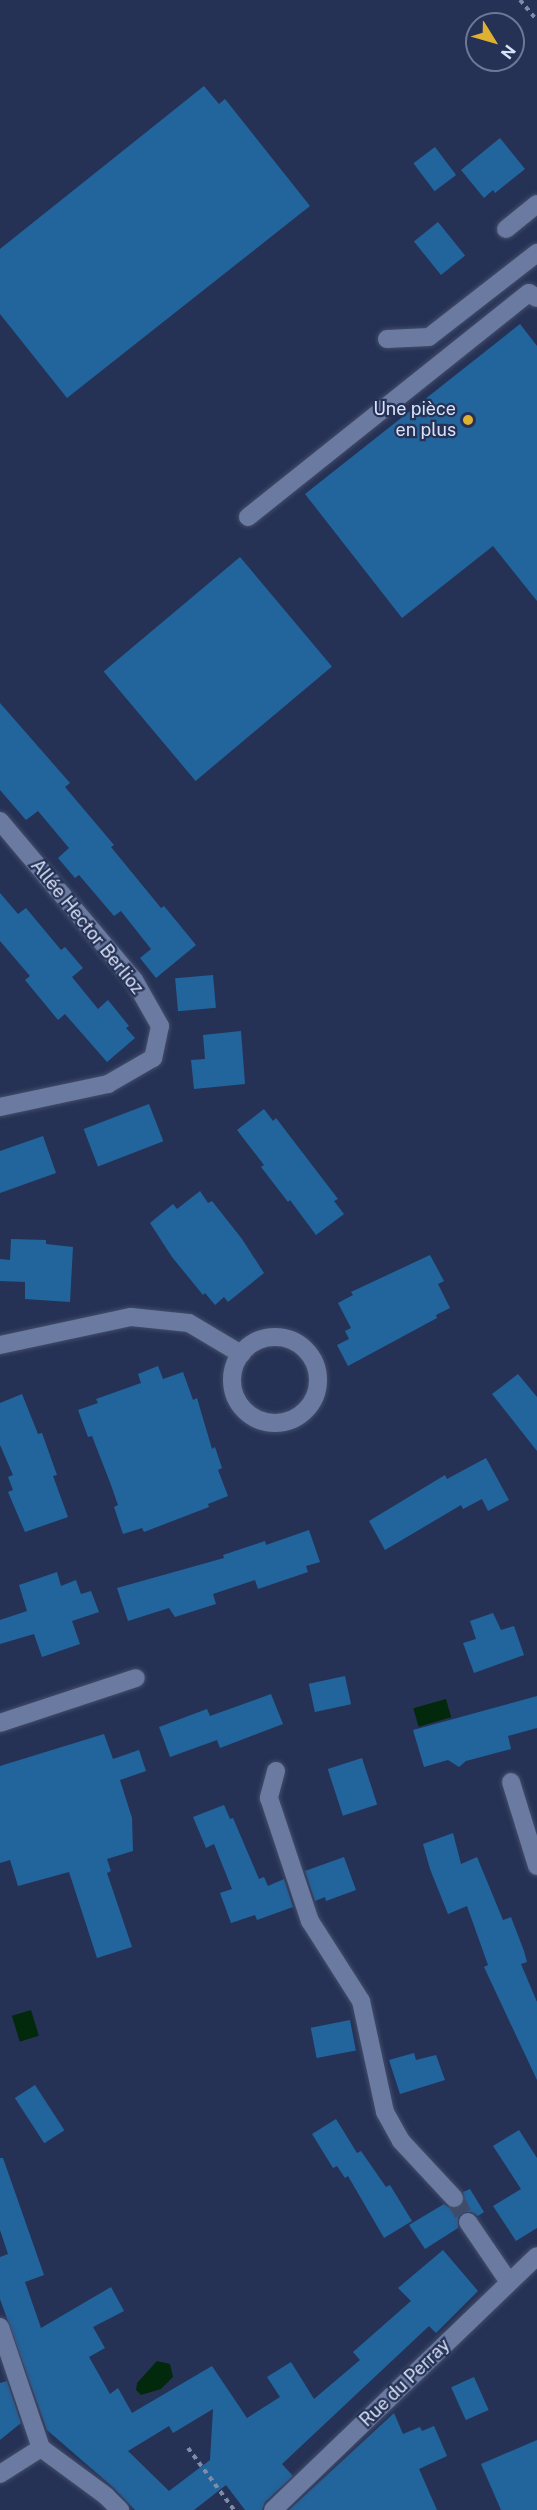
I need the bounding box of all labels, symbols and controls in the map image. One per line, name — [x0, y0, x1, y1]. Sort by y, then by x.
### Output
north arrow — [465, 12, 525, 72]
text: N — [497, 41, 520, 63]
place label: Une pièce en plus — [373, 399, 456, 442]
marker: Une pièce en plus — [461, 413, 475, 427]
street label: Allée Hector Berlioz — [26, 855, 148, 999]
street label: Rue du Perray — [355, 2335, 455, 2431]

